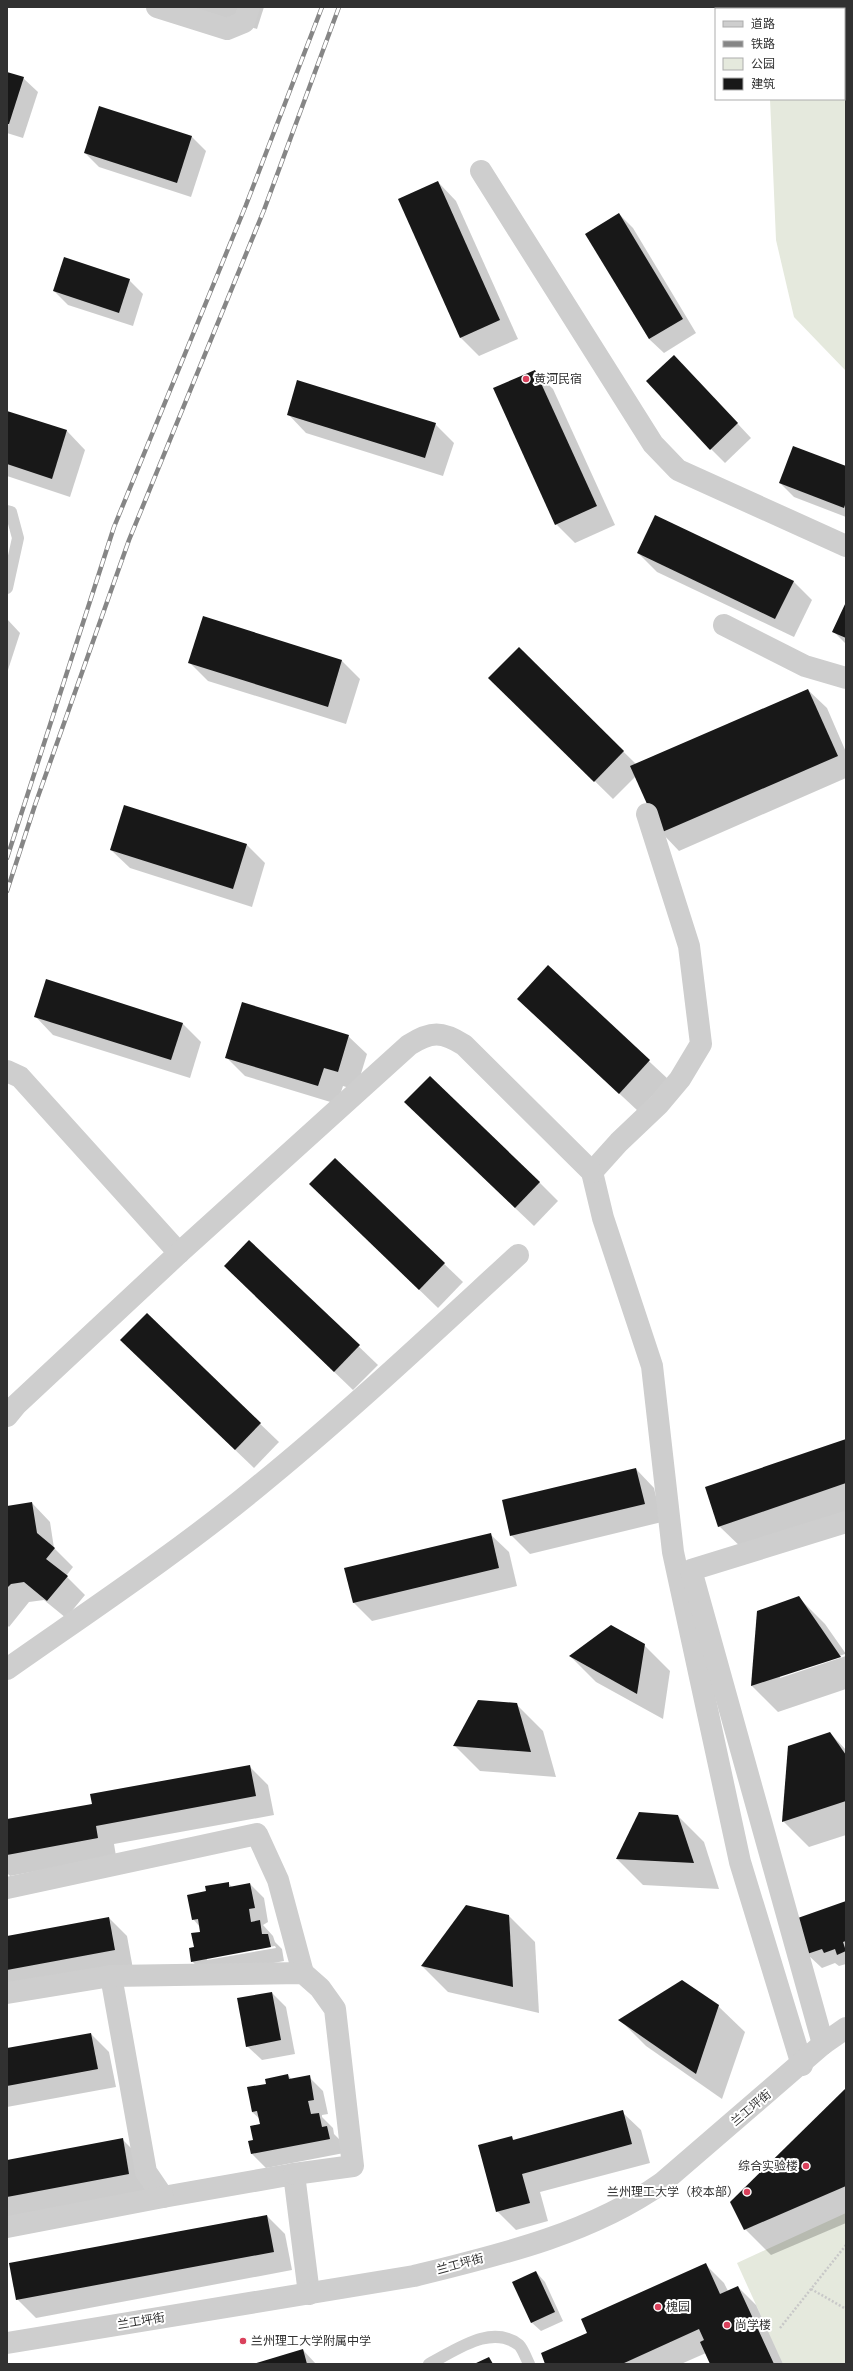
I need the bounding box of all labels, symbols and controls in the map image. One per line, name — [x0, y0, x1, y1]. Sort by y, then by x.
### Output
legend — [715, 8, 845, 100]
text: 道路 — [751, 15, 775, 32]
text: 铁路 — [751, 35, 775, 52]
text: 公园 — [751, 55, 775, 72]
text: 建筑 — [751, 75, 775, 92]
place label: 黄河民宿 — [534, 370, 582, 387]
marker: 黄河民宿 — [521, 374, 531, 384]
street label: 兰工坪街 — [727, 2086, 775, 2130]
place label: 综合实验楼 — [738, 2157, 798, 2174]
marker: 综合实验楼 — [801, 2161, 811, 2171]
place label: 兰州理工大学（校本部） — [607, 2183, 739, 2200]
marker: 兰州理工大学（校本部） — [742, 2187, 752, 2197]
street label: 兰工坪街 — [434, 2249, 485, 2278]
place label: 槐园 — [666, 2298, 690, 2315]
marker: 槐园 — [653, 2302, 663, 2312]
street label: 兰工坪街 — [116, 2308, 166, 2333]
place label: 尚学楼 — [735, 2316, 771, 2333]
marker: 尚学楼 — [722, 2320, 732, 2330]
place label: 兰州理工大学附属中学 — [251, 2332, 371, 2349]
marker: 兰州理工大学附属中学 — [238, 2336, 248, 2346]

